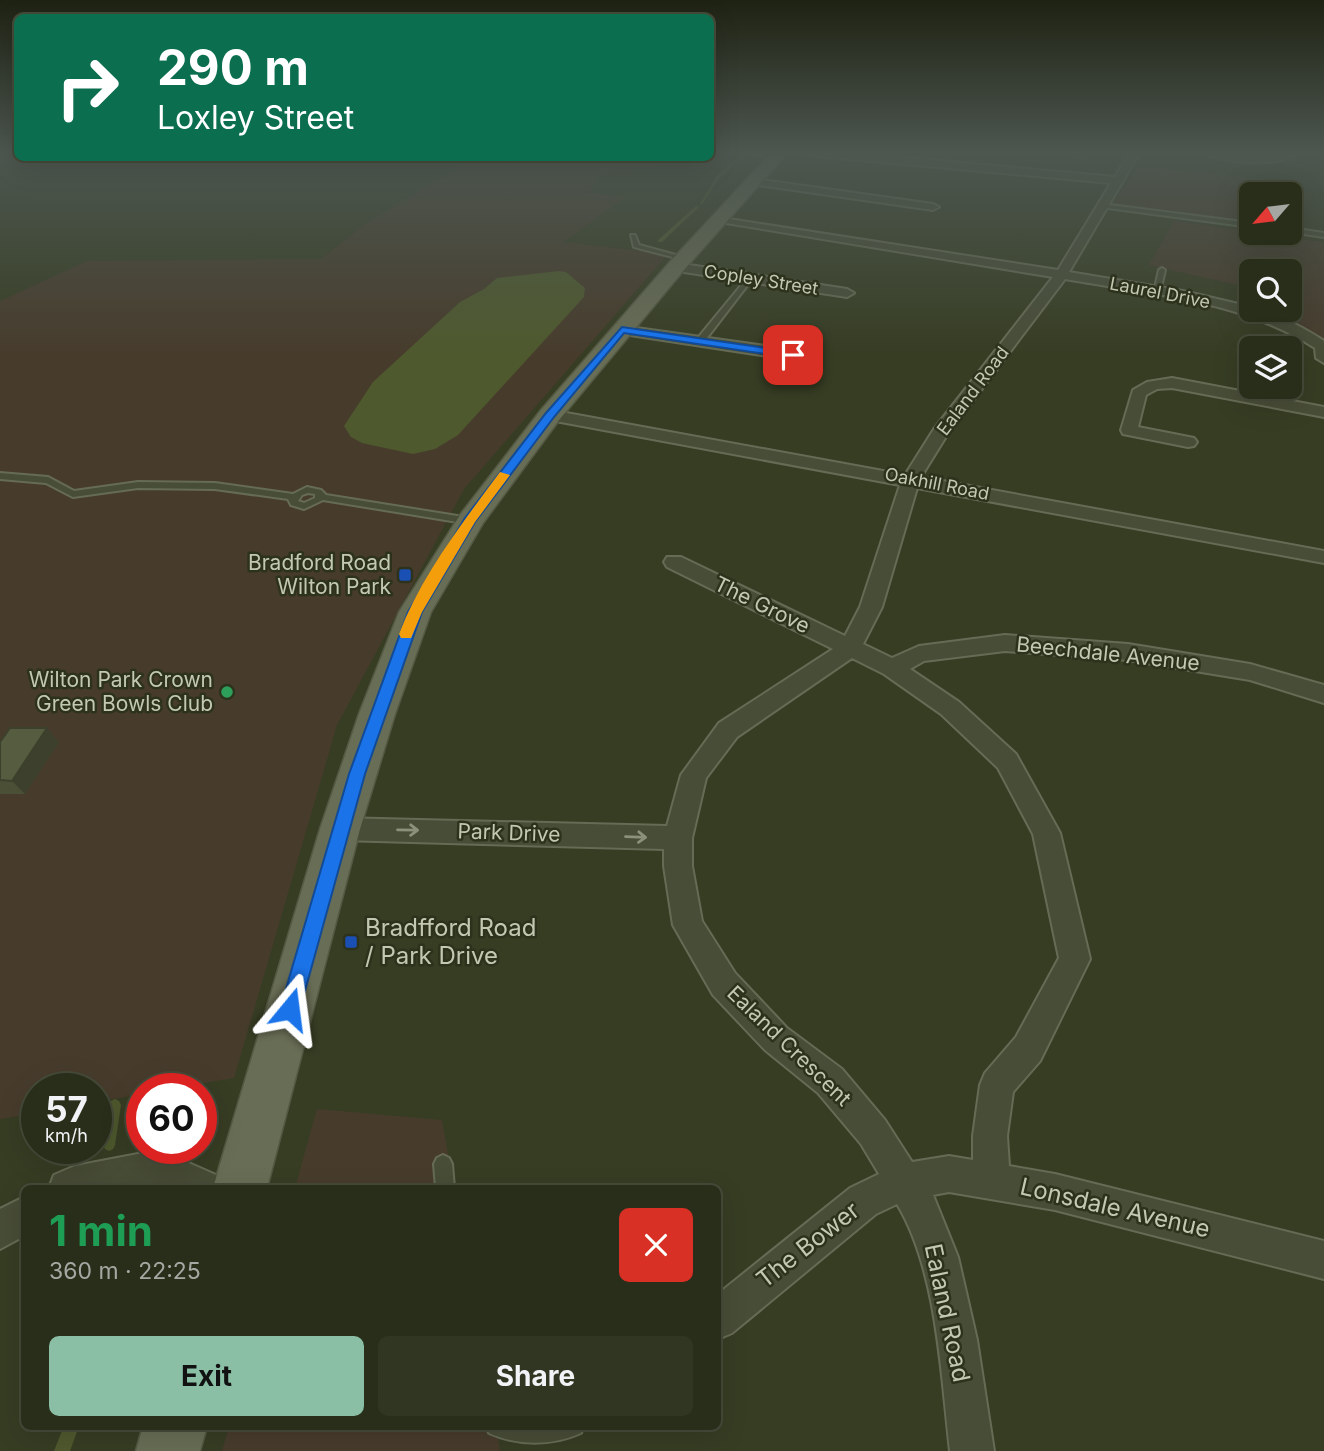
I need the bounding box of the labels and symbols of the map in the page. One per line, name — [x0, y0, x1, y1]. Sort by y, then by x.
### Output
north arrow — [1239, 182, 1302, 245]
street label: Copley Street — [702, 260, 820, 299]
street label: Laurel Drive — [1108, 272, 1212, 313]
pin — [763, 325, 823, 385]
street label: Ealand Road — [932, 342, 1013, 439]
street label: Oakhill Road — [883, 463, 991, 504]
place label: Bradford Road Wilton Park — [248, 550, 391, 599]
marker: Bradford Road Wilton Park — [397, 567, 413, 583]
street label: The Grove — [710, 571, 814, 638]
street label: Beechdale Avenue — [1015, 631, 1201, 676]
place label: Wilton Park Crown Green Bowls Club — [29, 667, 213, 716]
marker: Wilton Park Crown Green Bowls Club — [219, 684, 235, 700]
street label: Park Drive — [457, 818, 561, 847]
one-way arrow — [397, 824, 420, 837]
one-way arrow — [624, 830, 647, 844]
place label: Bradfford Road / Park Drive — [365, 913, 536, 970]
marker: Bradfford Road / Park Drive — [343, 934, 359, 950]
position arrow — [253, 972, 327, 1046]
street label: Ealand Crescent — [722, 980, 856, 1111]
speed limit sign: 60 — [126, 1073, 217, 1164]
street label: Lonsdale Avenue — [1017, 1172, 1213, 1243]
street label: The Bower — [751, 1196, 865, 1294]
street label: Ealand Road — [919, 1241, 976, 1385]

